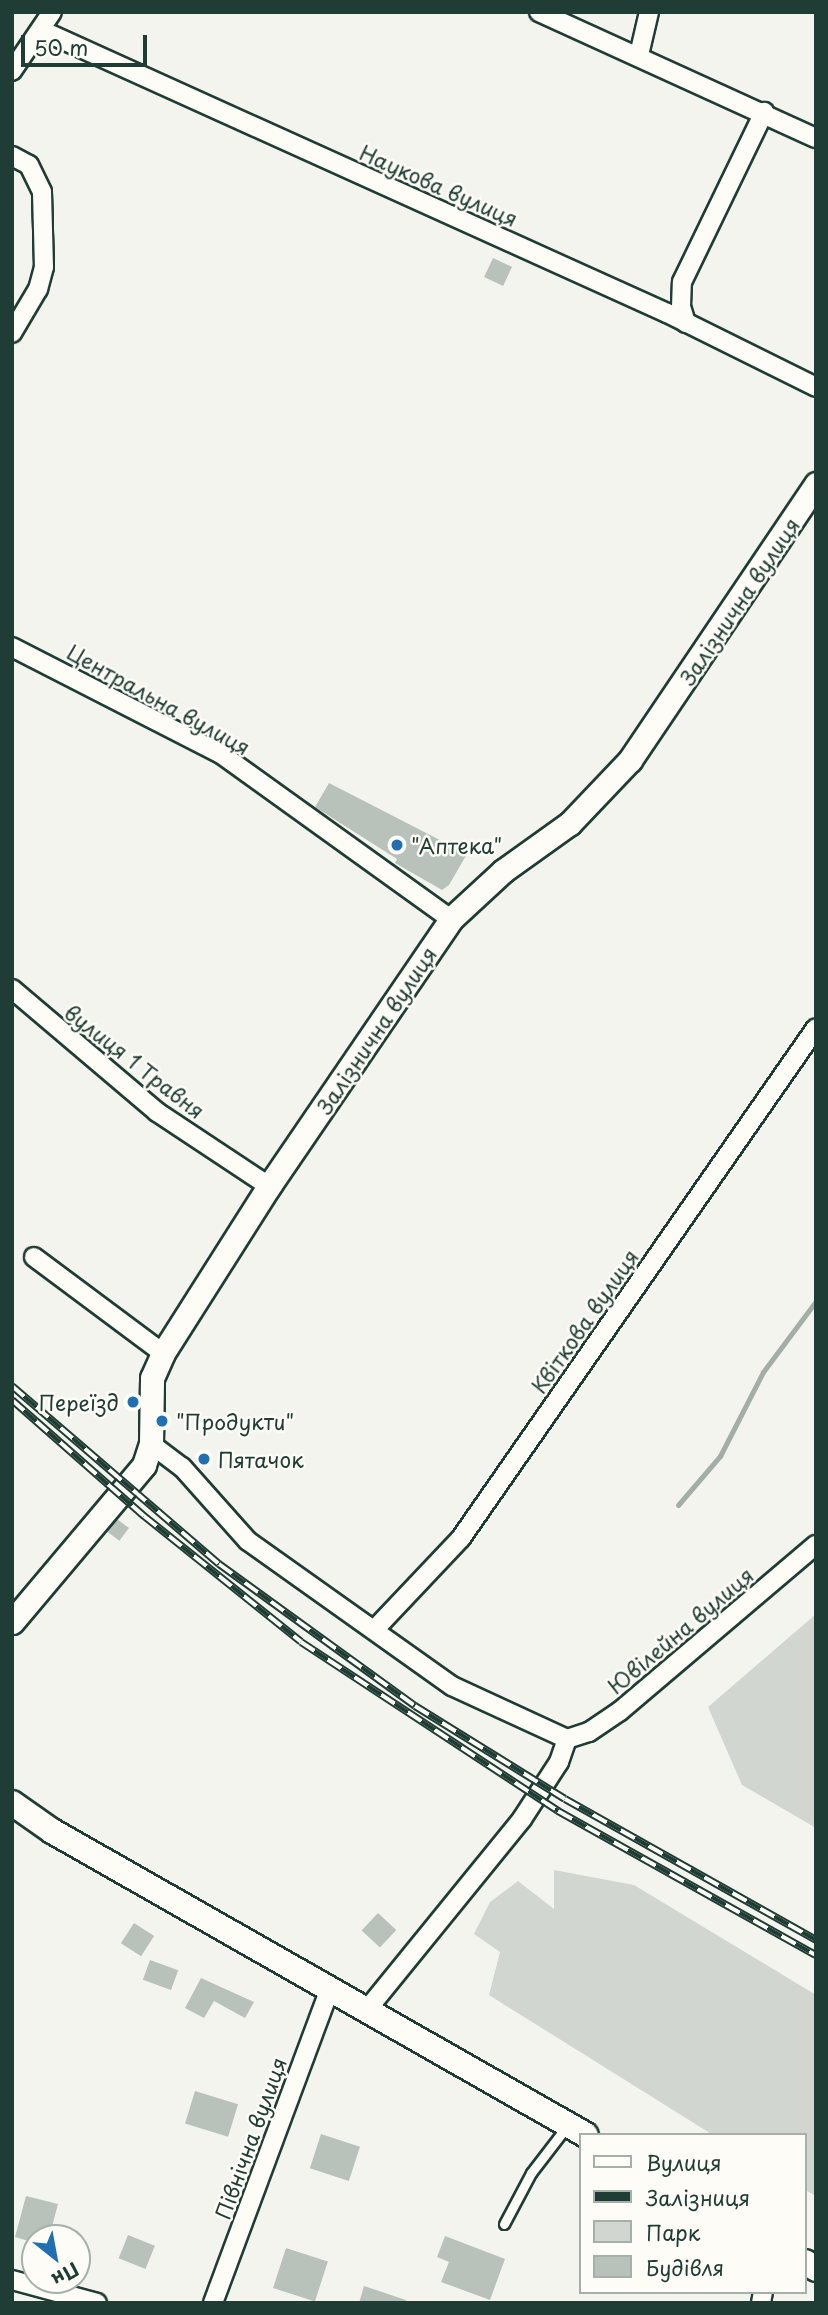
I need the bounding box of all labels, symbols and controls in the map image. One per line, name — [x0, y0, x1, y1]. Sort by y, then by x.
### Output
scale bar — [24, 21, 150, 65]
text: 50 m — [34, 31, 88, 63]
street label: Наукова вулиця — [356, 139, 522, 231]
street label: Залізнична вулиця — [673, 512, 805, 690]
street label: Центральна вулиця — [63, 638, 255, 760]
place label: "Аптека" — [411, 832, 502, 858]
marker: "Аптека" — [389, 837, 405, 853]
street label: Залізнична вулиця — [310, 941, 442, 1119]
street label: вулиця 1 Травня — [60, 998, 210, 1124]
street label: Квіткова вулиця — [525, 1244, 643, 1398]
place label: Переїзд — [39, 1389, 119, 1415]
marker: Переїзд — [125, 1394, 141, 1410]
place label: "Продукти" — [176, 1408, 294, 1434]
marker: "Продукти" — [154, 1413, 170, 1429]
place label: Пятачок — [218, 1446, 304, 1472]
marker: Пятачок — [196, 1451, 212, 1467]
street label: Ювілейна вулиця — [602, 1561, 758, 1699]
street label: Північна вулиця — [209, 2053, 291, 2223]
legend — [580, 2133, 807, 2294]
text: Вулиця — [646, 2146, 722, 2178]
text: Залізниця — [646, 2181, 750, 2213]
text: Парк — [646, 2216, 700, 2248]
north arrow — [21, 2224, 91, 2294]
text: Будівля — [646, 2251, 724, 2283]
text: Пн — [47, 2256, 85, 2294]

